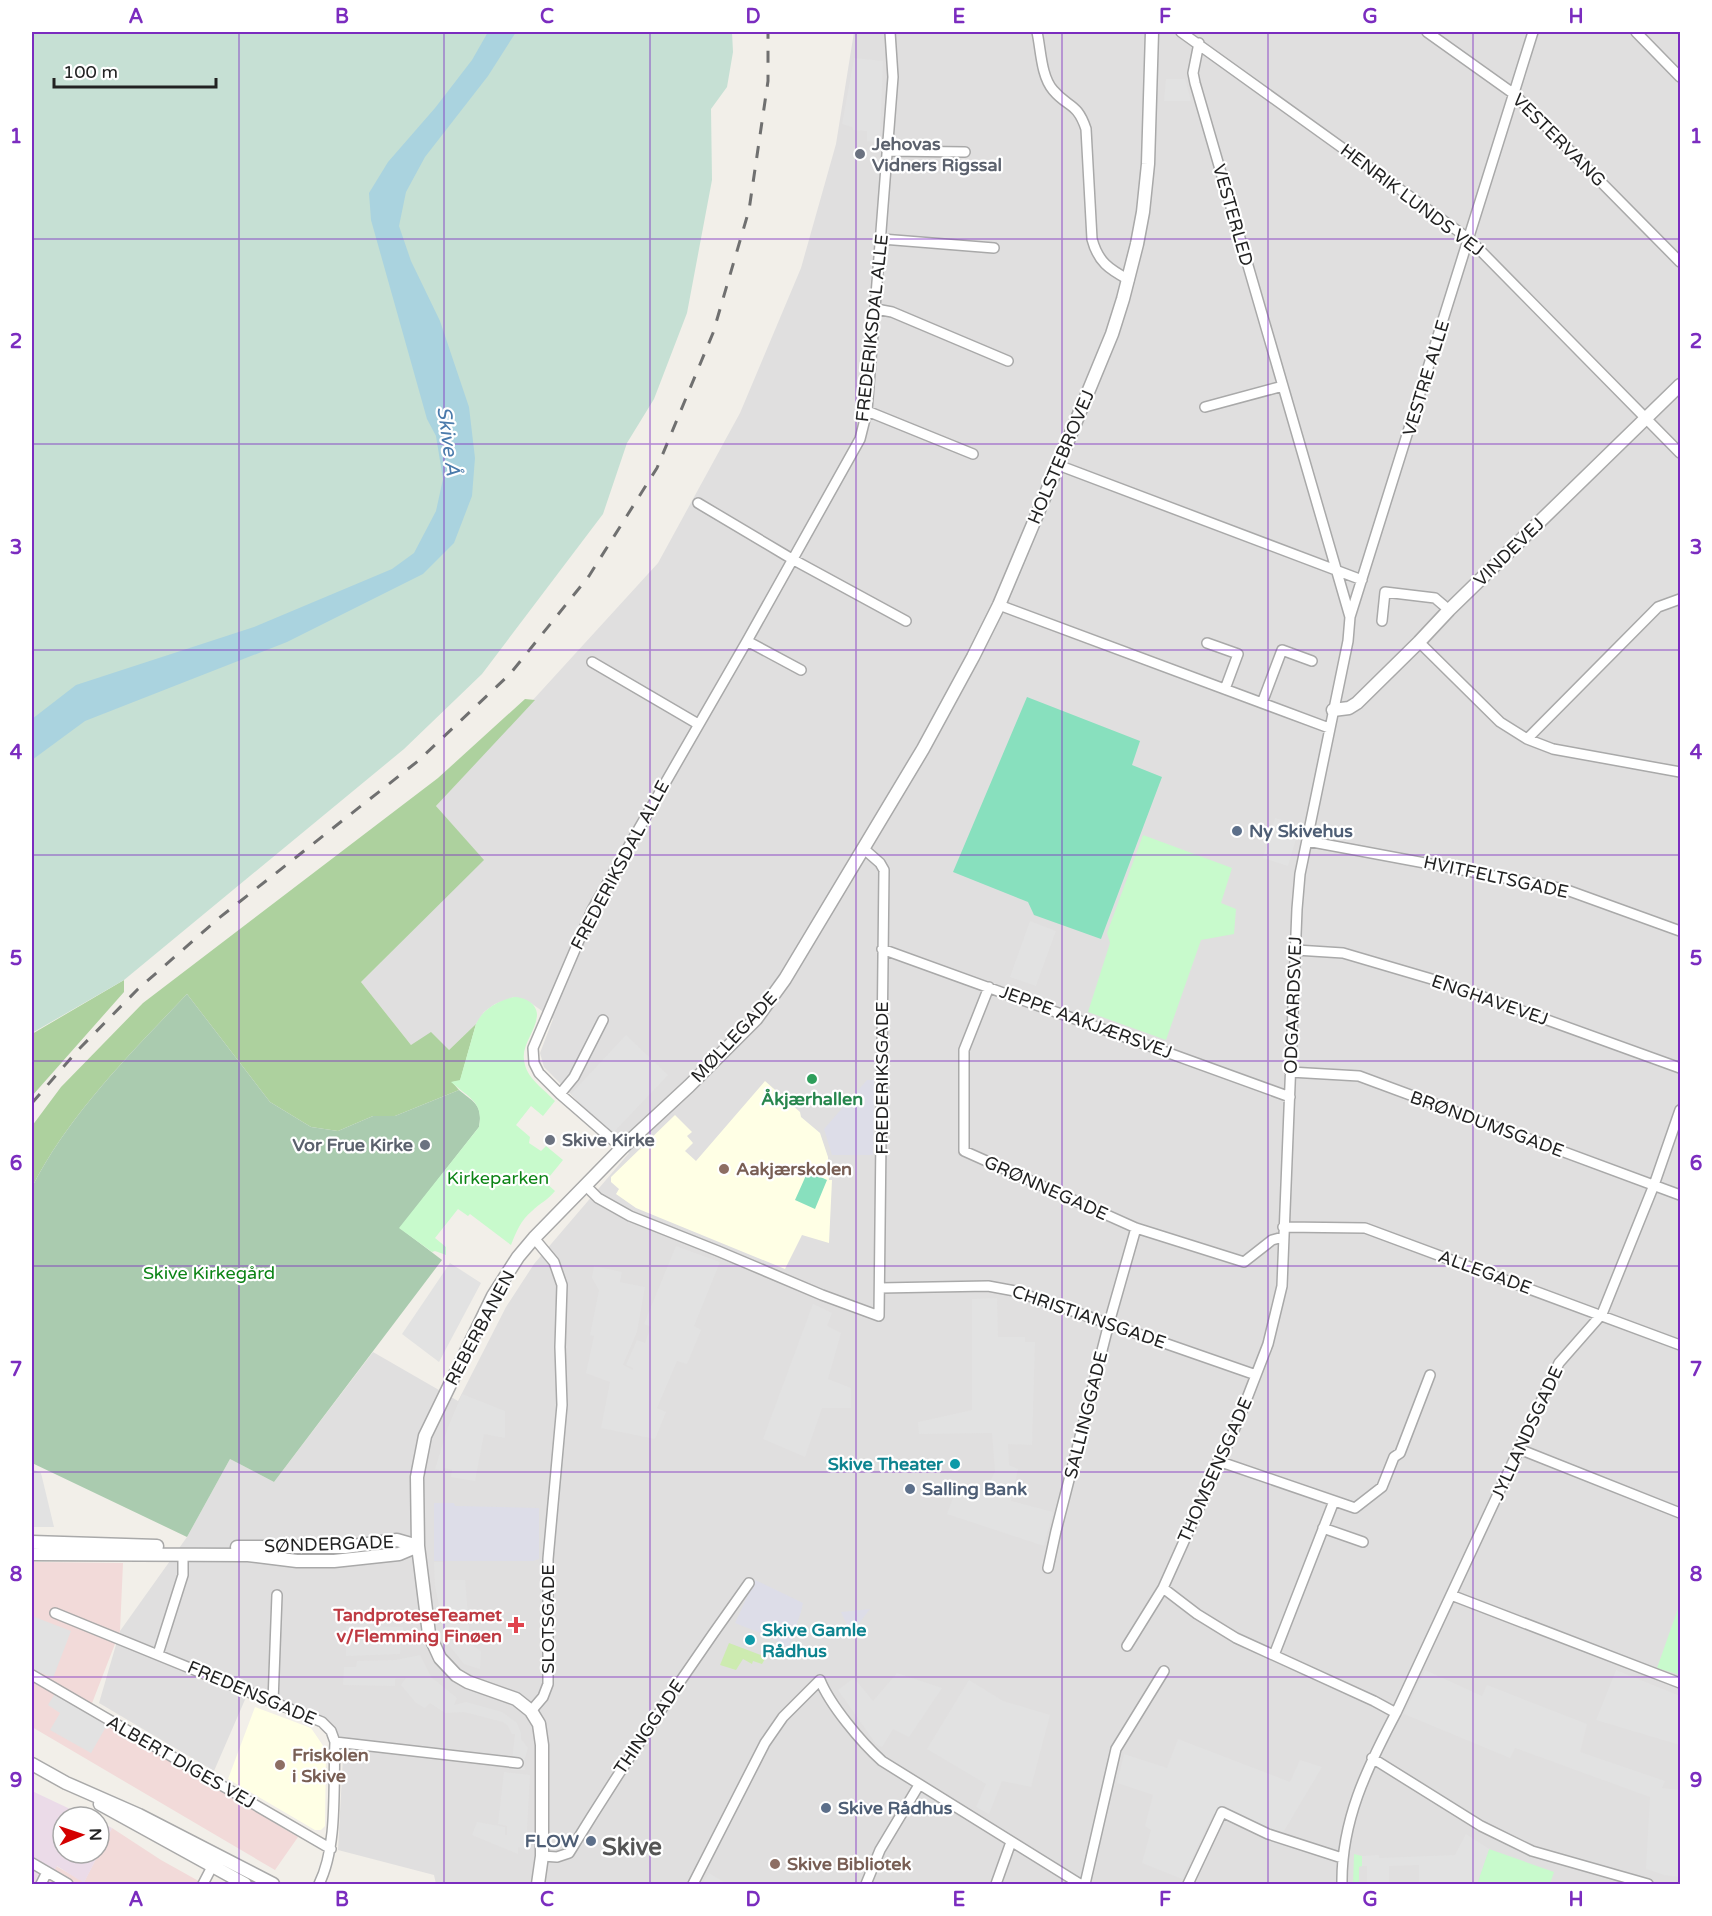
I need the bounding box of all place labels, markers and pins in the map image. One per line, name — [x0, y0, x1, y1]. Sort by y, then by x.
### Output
place label: Jehovas Vidners Rigssal — [871, 133, 1002, 176]
marker: Jehovas Vidners Rigssal — [853, 147, 867, 161]
place label: Ny Skivehus — [1249, 820, 1353, 842]
marker: Ny Skivehus — [1230, 824, 1244, 838]
marker: Åkjærhallen — [805, 1072, 819, 1086]
place label: Åkjærhallen — [761, 1088, 863, 1110]
place label: Skive Kirke — [562, 1129, 655, 1151]
marker: Skive Kirke — [543, 1133, 557, 1147]
place label: Vor Frue Kirke — [293, 1134, 413, 1156]
marker: Vor Frue Kirke — [418, 1138, 432, 1152]
place label: Aakjærskolen — [736, 1158, 852, 1180]
marker: Aakjærskolen — [717, 1162, 731, 1176]
place label: Skive Theater — [828, 1453, 944, 1475]
marker: Skive Theater — [948, 1457, 962, 1471]
place label: Salling Bank — [922, 1478, 1027, 1500]
marker: Salling Bank — [903, 1482, 917, 1496]
place label: TandproteseTeamet v/Flemming Finøen — [332, 1604, 502, 1647]
marker: TandproteseTeamet v/Flemming Finøen — [507, 1616, 525, 1634]
place label: Skive Gamle Rådhus — [762, 1619, 866, 1662]
marker: Skive Gamle Rådhus — [743, 1633, 757, 1647]
place label: Friskolen i Skive — [292, 1744, 369, 1787]
marker: Friskolen i Skive — [273, 1758, 287, 1772]
place label: Skive Rådhus — [838, 1797, 953, 1819]
marker: Skive Rådhus — [819, 1801, 833, 1815]
place label: FLOW — [525, 1830, 580, 1852]
marker: FLOW — [584, 1834, 598, 1848]
place label: Skive Bibliotek — [787, 1853, 911, 1875]
marker: Skive Bibliotek — [768, 1857, 782, 1871]

